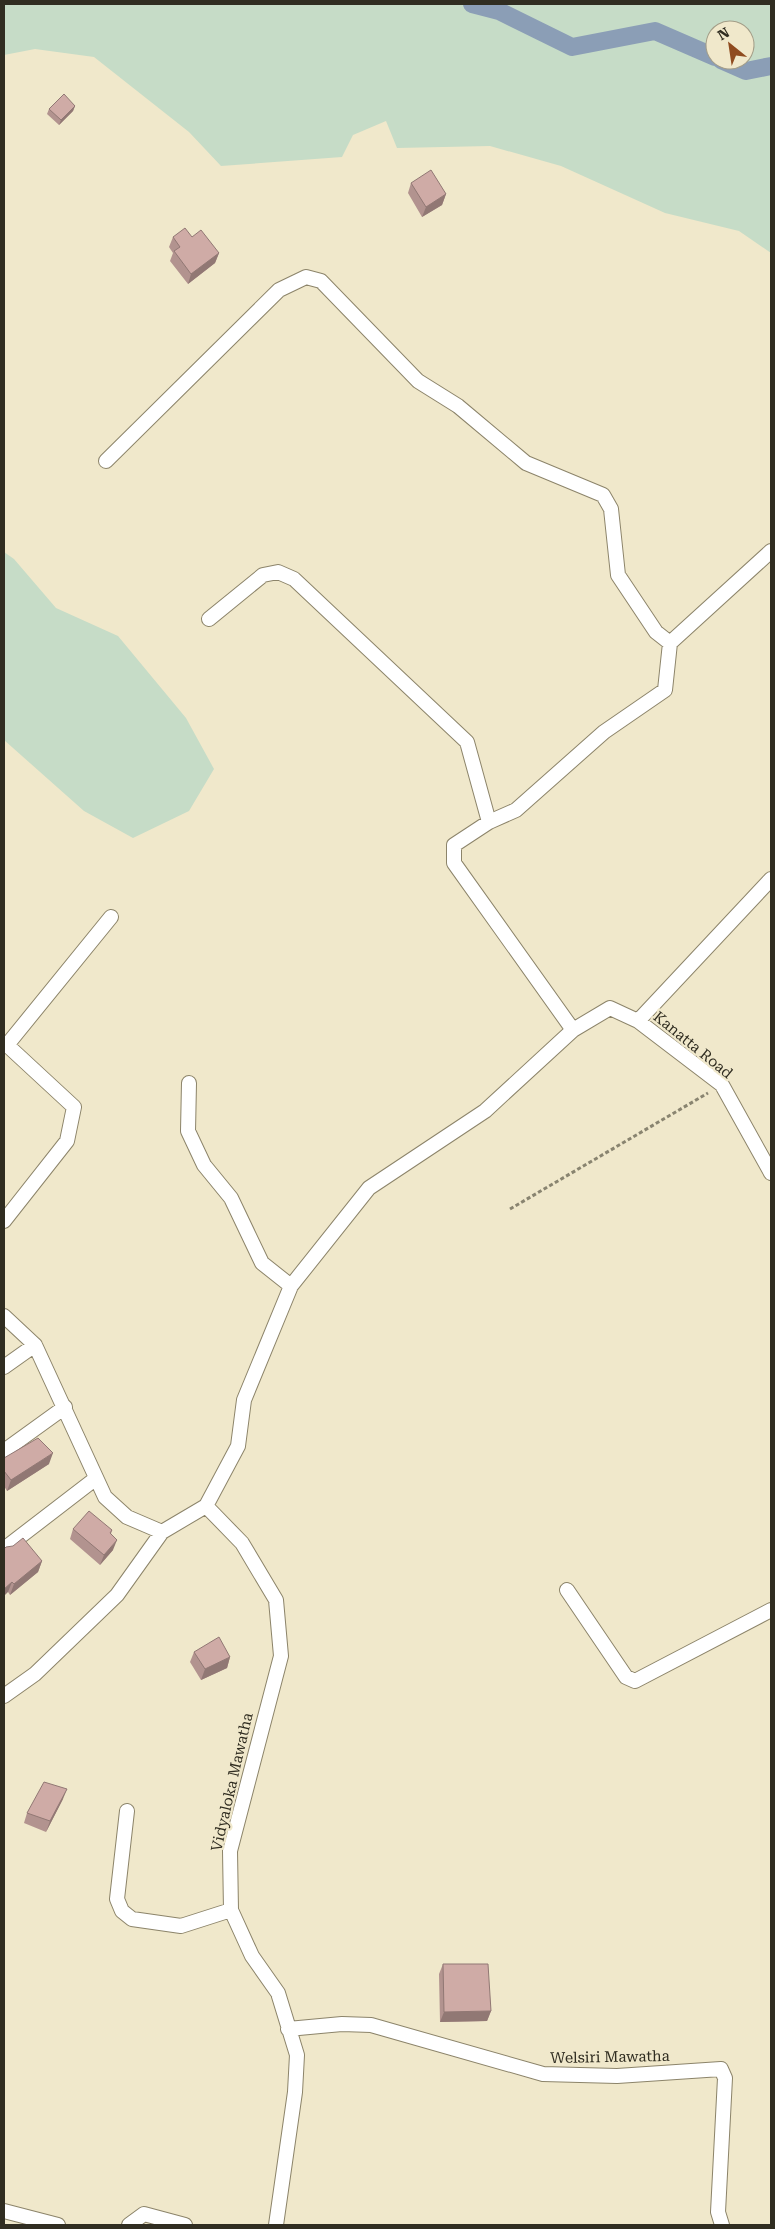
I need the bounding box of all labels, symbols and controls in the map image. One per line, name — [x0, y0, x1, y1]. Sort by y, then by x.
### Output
north arrow — [705, 20, 755, 70]
text: N — [715, 24, 732, 43]
street label: Kanatta Road — [650, 1008, 736, 1083]
street label: Vidyaloka Mawatha — [207, 1711, 257, 1853]
street label: Welsiri Mawatha — [550, 2047, 670, 2067]

